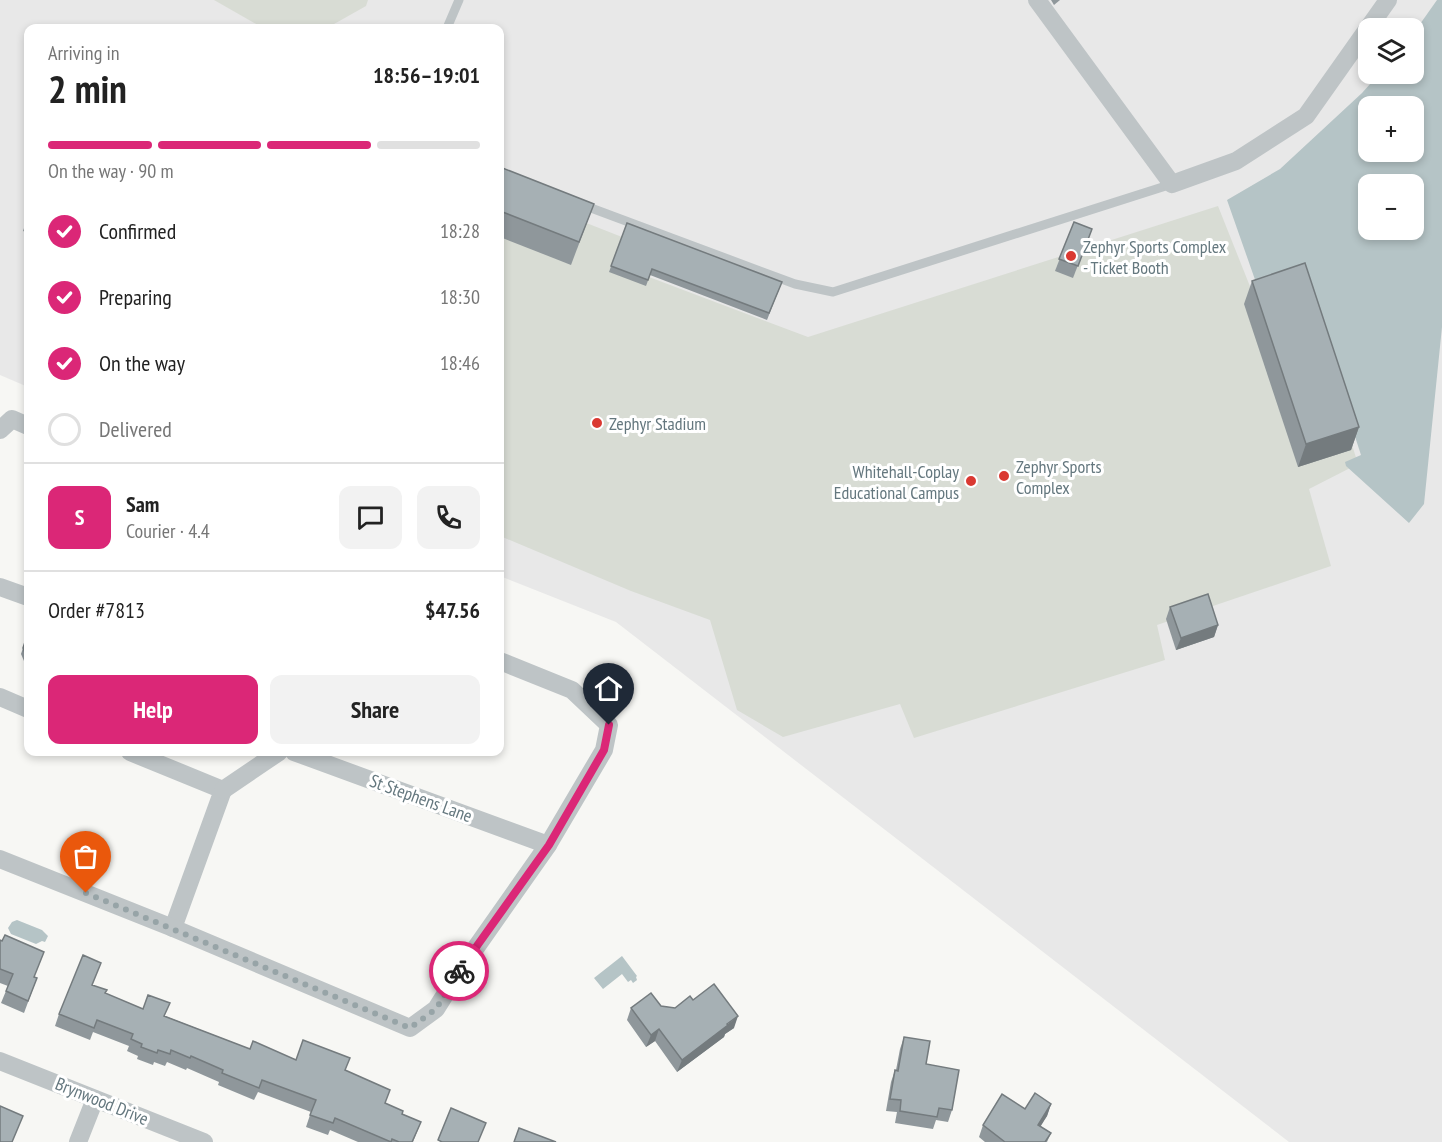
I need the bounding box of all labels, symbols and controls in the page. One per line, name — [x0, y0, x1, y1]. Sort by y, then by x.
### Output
map controls — [1358, 18, 1424, 240]
button: layers — [1358, 18, 1424, 84]
text: Arriving in — [48, 40, 120, 66]
text: 18:56–19:01 — [373, 61, 480, 89]
text: 2 min — [48, 63, 127, 114]
button: + — [1358, 96, 1424, 162]
text: On the way · 90 m — [48, 158, 174, 184]
button: − — [1358, 174, 1424, 240]
icon: check — [48, 215, 81, 248]
text: Confirmed — [99, 217, 176, 245]
text: 18:28 — [440, 218, 480, 244]
place label: Zephyr Sports Complex - Ticket Booth — [1083, 235, 1227, 279]
marker: Zephyr Sports Complex - Ticket Booth — [1064, 249, 1078, 263]
icon: check — [48, 281, 81, 314]
text: Preparing — [99, 283, 172, 311]
text: 18:30 — [440, 284, 480, 310]
icon: check — [48, 347, 81, 380]
text: On the way — [99, 349, 185, 377]
text: 18:46 — [440, 350, 480, 376]
place label: Zephyr Stadium — [609, 412, 706, 435]
text: Delivered — [99, 415, 172, 443]
marker: Zephyr Stadium — [590, 416, 604, 430]
place label: Zephyr Sports Complex — [1016, 455, 1102, 499]
place label: Whitehall-Coplay Educational Campus — [834, 460, 959, 504]
marker: Zephyr Sports Complex — [997, 469, 1011, 483]
marker: Whitehall-Coplay Educational Campus — [964, 474, 978, 488]
button: chat — [339, 486, 402, 549]
button: phone — [417, 486, 480, 549]
text: Sam — [126, 490, 159, 518]
text: S — [75, 503, 84, 531]
text: Courier · 4.4 — [126, 518, 210, 544]
text: Order #7813 — [48, 596, 145, 624]
text: $47.56 — [425, 596, 480, 624]
pin — [583, 663, 634, 725]
icon: home — [592, 672, 625, 705]
button: Help — [48, 675, 258, 744]
button: Share — [270, 675, 480, 744]
street label: St Stephens Lane — [367, 769, 475, 827]
pin — [60, 831, 111, 893]
icon: bag — [69, 840, 102, 873]
courier — [429, 941, 489, 1001]
icon: bike — [443, 955, 476, 988]
street label: Brynwood Drive — [52, 1072, 152, 1130]

